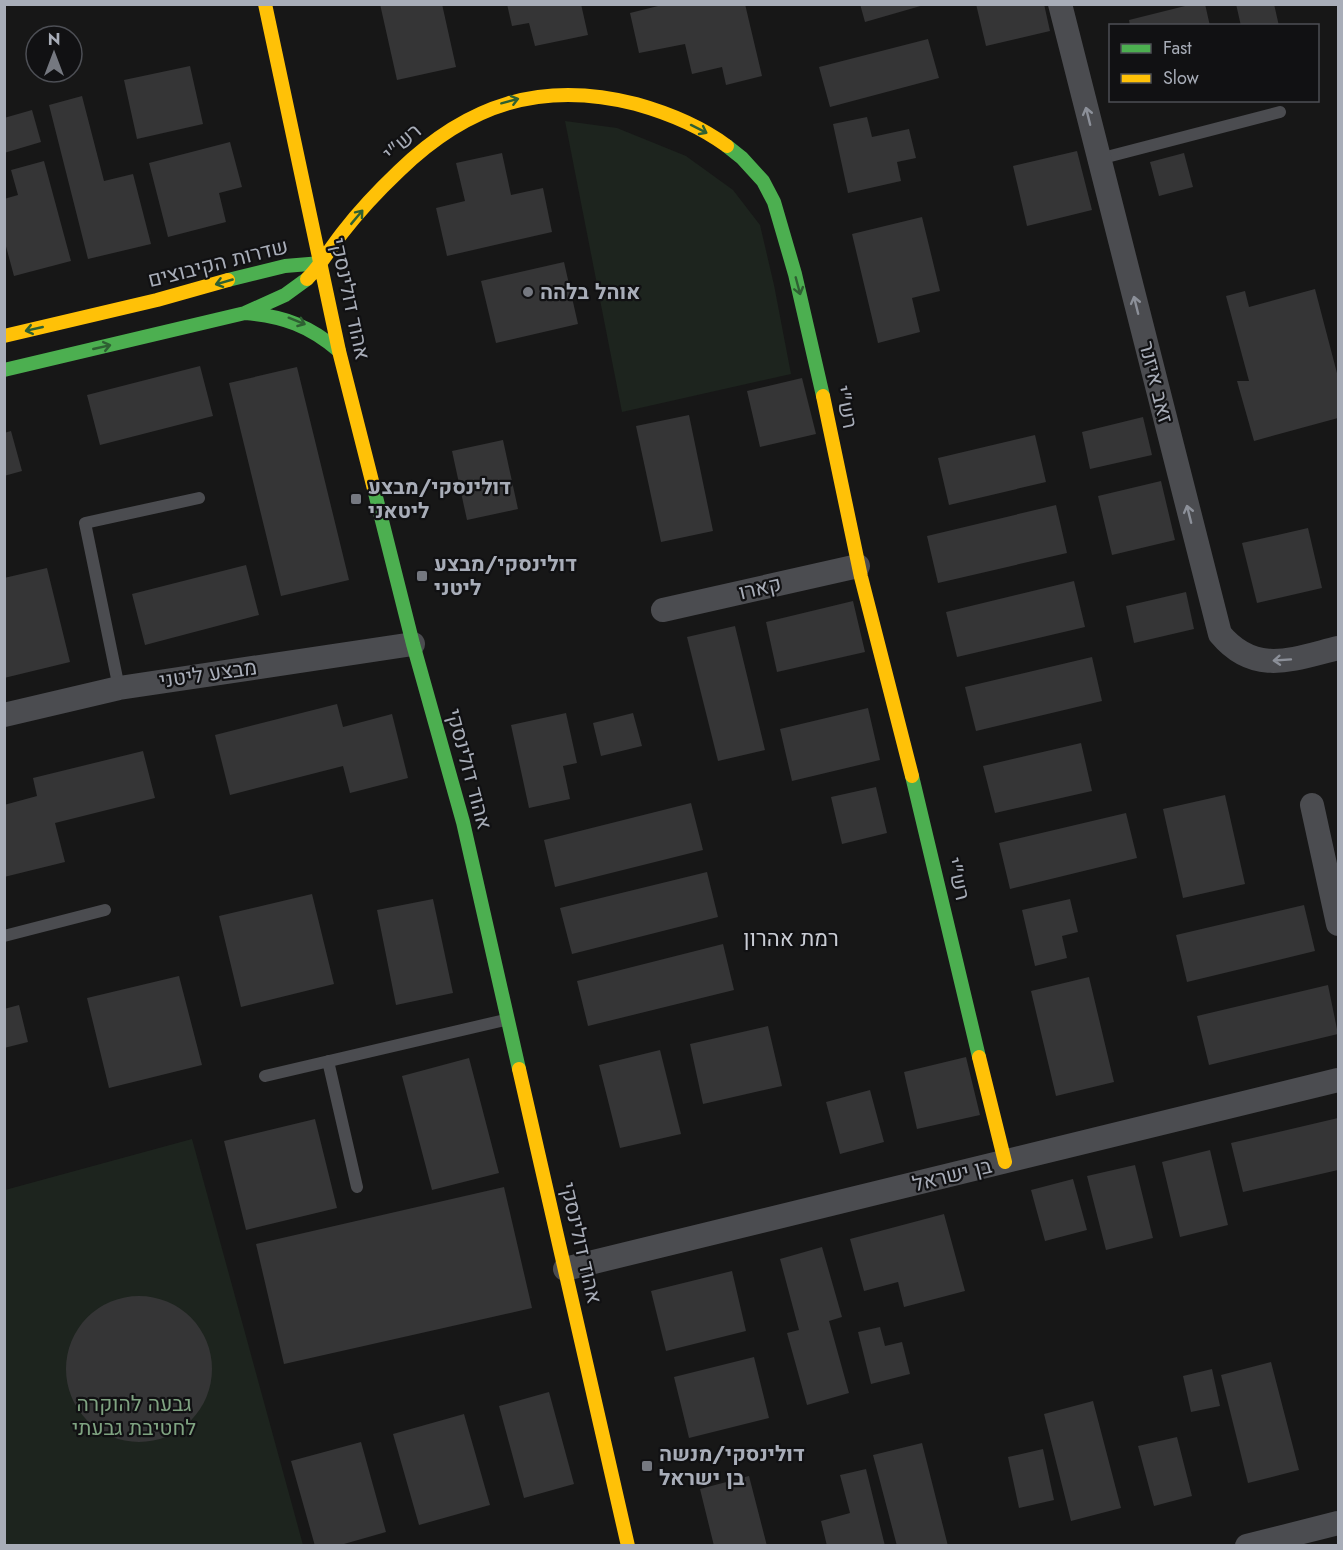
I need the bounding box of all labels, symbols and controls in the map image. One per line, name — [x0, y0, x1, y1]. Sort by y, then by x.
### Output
north arrow — [24, 24, 84, 84]
legend — [1109, 24, 1319, 102]
text: N — [48, 28, 60, 51]
text: Fast — [1163, 35, 1192, 61]
text: Slow — [1163, 65, 1200, 91]
one-way arrow — [500, 95, 519, 106]
one-way arrow — [1082, 107, 1094, 126]
street label: רש"י — [376, 116, 428, 168]
one-way arrow — [689, 124, 707, 135]
one-way arrow — [350, 209, 364, 224]
street label: שדרות הקיבוצים — [145, 231, 291, 295]
street label: אהוד דולינסקי — [322, 235, 378, 363]
one-way arrow — [792, 276, 804, 295]
one-way arrow — [214, 277, 233, 288]
place label: אוהל בלהה — [540, 277, 640, 307]
marker: אוהל בלהה — [521, 285, 535, 299]
one-way arrow — [1130, 296, 1142, 315]
one-way arrow — [287, 316, 305, 327]
one-way arrow — [25, 324, 44, 335]
street label: זאב איזנר — [1131, 338, 1181, 426]
one-way arrow — [92, 341, 111, 352]
street label: רש"י — [827, 383, 865, 431]
place label: דולינסקי/מבצע ליטאני — [368, 472, 511, 526]
marker: דולינסקי/מבצע ליטאני — [349, 492, 363, 506]
one-way arrow — [1183, 505, 1194, 524]
place label: דולינסקי/מבצע ליטני — [434, 549, 577, 603]
marker: דולינסקי/מבצע ליטני — [415, 569, 429, 583]
street label: קארו — [736, 569, 784, 607]
street label: מבצע ליטני — [157, 652, 259, 696]
one-way arrow — [1272, 655, 1292, 666]
street label: אהוד דולינסקי — [438, 705, 500, 833]
street label: רש"י — [938, 854, 978, 904]
district label: רמת אהרון — [743, 922, 839, 954]
street label: בן ישראל — [909, 1151, 995, 1199]
street label: אהוד דולינסקי — [552, 1179, 610, 1307]
park label: גבעה להוקרה לחטיבת גבעתי — [72, 1389, 196, 1443]
place label: דולינסקי/מנשה בן ישראל — [659, 1439, 805, 1493]
marker: דולינסקי/מנשה בן ישראל — [640, 1459, 654, 1473]

